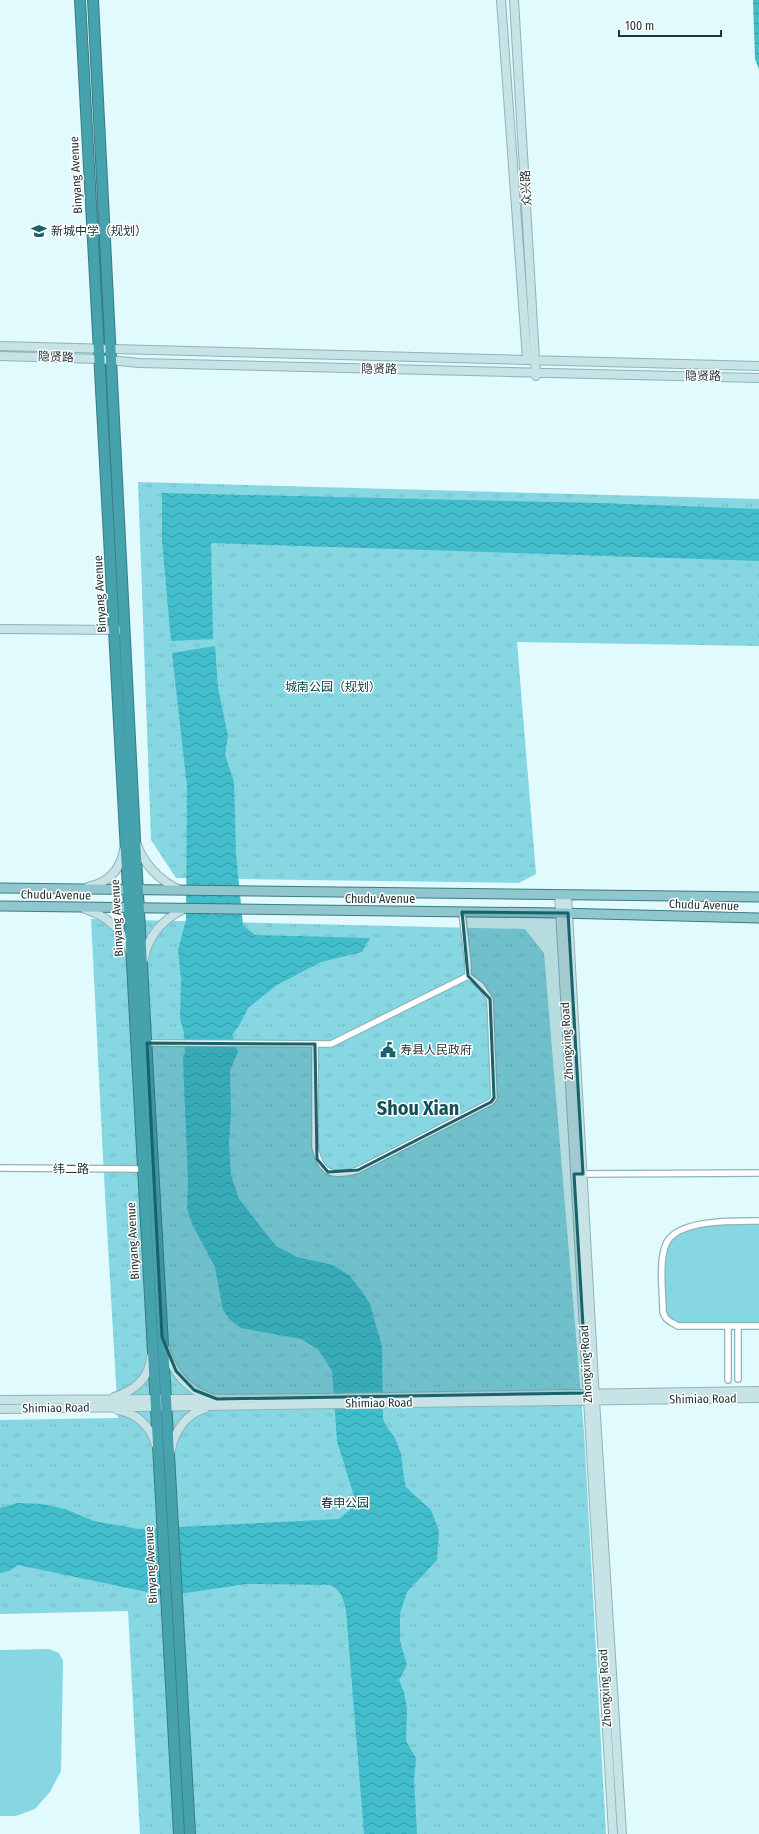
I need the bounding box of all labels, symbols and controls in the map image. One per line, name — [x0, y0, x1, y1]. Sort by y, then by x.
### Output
scale bar — [619, 12, 721, 38]
text: 100 m — [625, 19, 654, 33]
street label: Binyang Avenue — [67, 136, 85, 214]
street label: 众兴路 — [518, 170, 534, 206]
school or university icon: 新城中学（规划） — [30, 222, 48, 240]
place label: 新城中学（规划） — [51, 224, 147, 238]
street label: 隐贤路 — [38, 349, 74, 365]
street label: 隐贤路 — [361, 362, 397, 376]
street label: 隐贤路 — [685, 369, 721, 383]
street label: Binyang Avenue — [91, 555, 109, 633]
park label: 城南公园（规划） — [285, 680, 381, 694]
street label: Binyang Avenue — [108, 879, 126, 957]
street label: Chudu Avenue — [21, 887, 91, 903]
street label: Chudu Avenue — [345, 892, 415, 906]
street label: Chudu Avenue — [669, 897, 739, 913]
street label: Zhongxing Road — [558, 1002, 576, 1080]
public building icon: 寿县人民政府 — [379, 1041, 397, 1059]
place label: 寿县人民政府 — [400, 1043, 472, 1057]
district label: Shou Xian — [377, 1096, 459, 1120]
street label: 纬二路 — [53, 1162, 89, 1176]
street label: Binyang Avenue — [124, 1202, 142, 1280]
street label: Zhongxing Road — [577, 1325, 595, 1403]
street label: Shimiao Road — [669, 1391, 737, 1407]
street label: Shimiao Road — [345, 1395, 413, 1411]
street label: Shimiao Road — [22, 1400, 90, 1416]
park label: 春申公园 — [321, 1496, 369, 1510]
street label: Binyang Avenue — [142, 1526, 160, 1604]
street label: Zhongxing Road — [596, 1649, 614, 1727]

